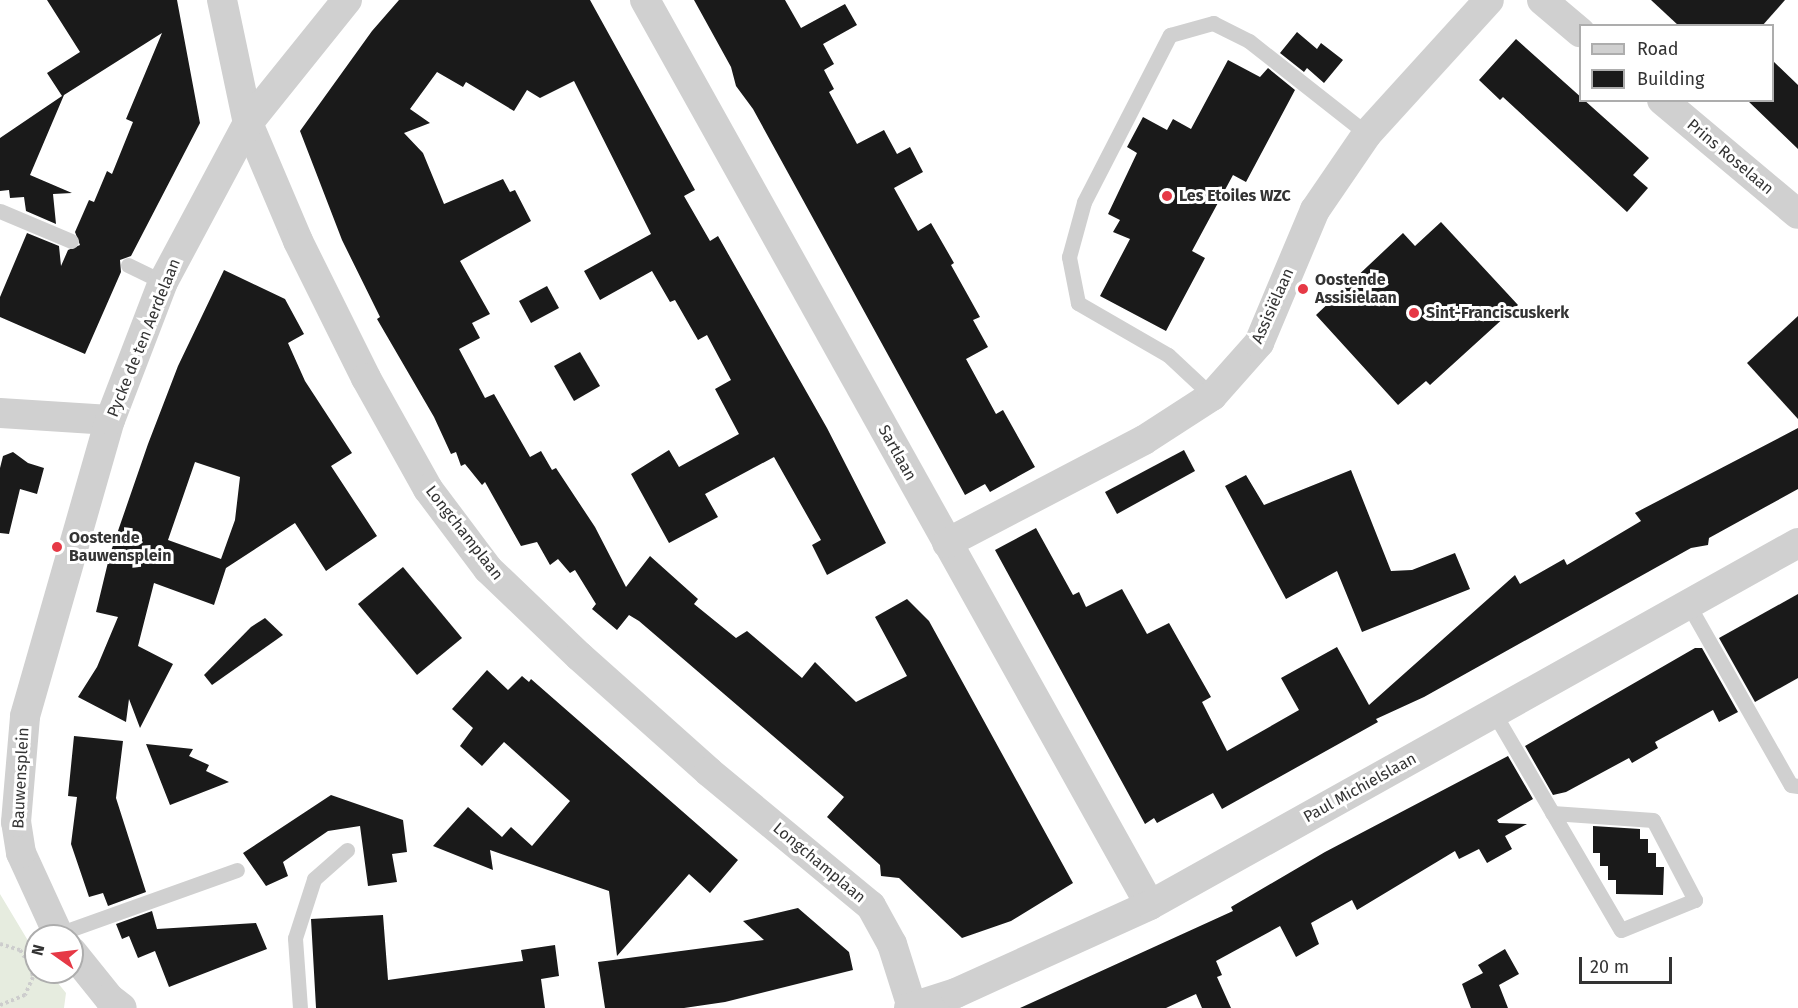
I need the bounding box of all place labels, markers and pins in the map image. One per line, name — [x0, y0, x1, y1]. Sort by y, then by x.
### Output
place label: Les Etoiles WZC — [1179, 186, 1291, 206]
marker: Les Etoiles WZC — [1160, 189, 1174, 203]
place label: Oostende Assisielaan — [1315, 270, 1397, 308]
marker: Oostende Assisielaan — [1296, 282, 1310, 296]
place label: Sint-Franciscuskerk — [1426, 303, 1569, 323]
marker: Sint-Franciscuskerk — [1407, 306, 1421, 320]
place label: Oostende Bauwensplein — [69, 528, 171, 566]
marker: Oostende Bauwensplein — [50, 540, 64, 554]

